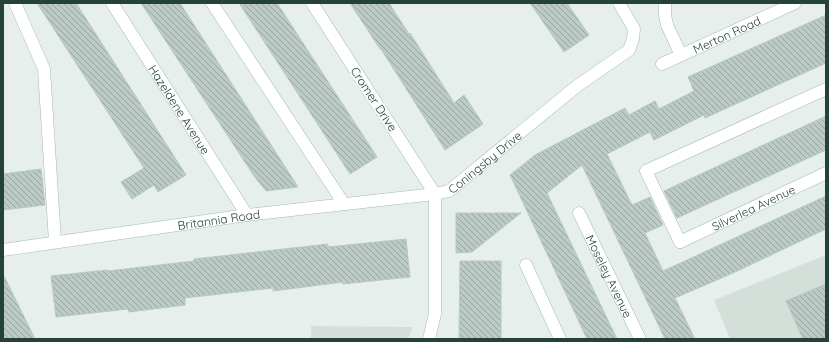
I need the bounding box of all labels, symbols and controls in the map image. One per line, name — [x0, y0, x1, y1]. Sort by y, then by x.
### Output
street label: Merton Road — [690, 12, 763, 56]
street label: Hazeldene Avenue — [146, 62, 214, 157]
street label: Cromer Drive — [348, 64, 401, 134]
street label: Coningsby Drive — [445, 127, 525, 196]
street label: Silverlea Avenue — [709, 181, 798, 234]
street label: Britannia Road — [177, 206, 261, 232]
street label: Moseley Avenue — [583, 232, 636, 320]

